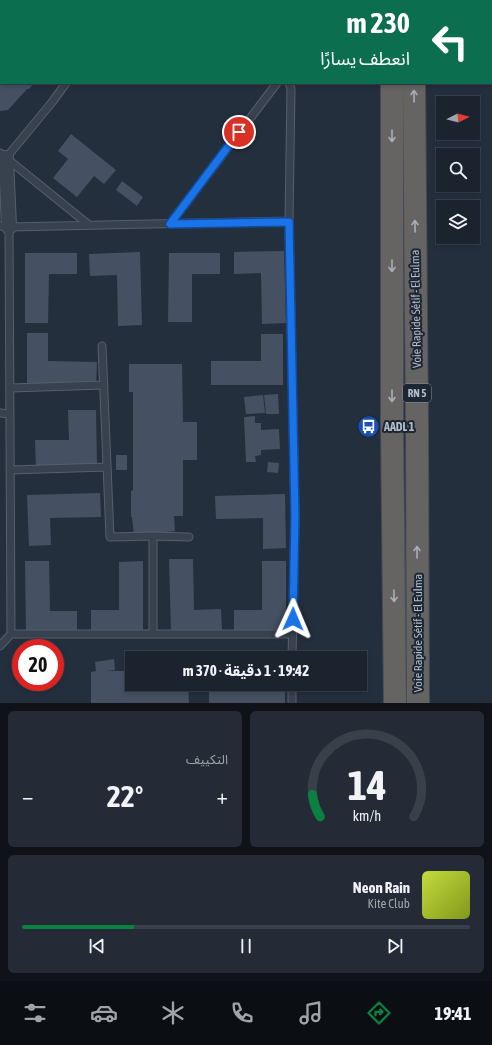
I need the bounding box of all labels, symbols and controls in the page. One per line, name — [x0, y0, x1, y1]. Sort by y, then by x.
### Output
text: 230 m — [347, 7, 410, 39]
icon: left — [424, 16, 476, 68]
text: انعطف يسارًا — [320, 48, 410, 69]
one-way arrow — [410, 90, 418, 103]
north arrow — [436, 96, 480, 140]
map controls — [436, 96, 480, 244]
pin — [222, 115, 256, 149]
icon: arrive — [228, 121, 250, 143]
one-way arrow — [388, 129, 396, 142]
button: search — [436, 148, 480, 192]
button: layers — [436, 200, 480, 244]
one-way arrow — [411, 220, 419, 233]
street label: Voie Rapide Sétif - El Eulma — [408, 250, 424, 368]
one-way arrow — [388, 259, 396, 272]
road number: RN 5 — [403, 384, 431, 402]
one-way arrow — [388, 389, 396, 402]
bus stop icon: AADL 1 — [355, 414, 381, 440]
place label: AADL 1 — [383, 420, 415, 434]
one-way arrow — [413, 546, 421, 559]
street label: Voie Rapide Sétif - El Eulma — [411, 574, 425, 692]
one-way arrow — [390, 589, 398, 602]
position arrow — [272, 598, 314, 640]
speed limit sign: 20 — [12, 639, 64, 691]
text: 19:42 · 1 دقيقة · 370 m — [183, 662, 309, 679]
text: التكييف — [186, 752, 228, 767]
text: 14 — [347, 761, 387, 809]
text: 22° — [107, 779, 143, 813]
text: − — [22, 783, 33, 809]
text: + — [217, 783, 228, 809]
text: km/h — [353, 808, 381, 824]
text: Neon Rain — [353, 879, 410, 896]
text: Kite Club — [368, 896, 410, 911]
icon: previous — [86, 935, 108, 957]
icon: pause — [235, 935, 257, 957]
icon: next — [384, 935, 406, 957]
icon: filters — [21, 999, 49, 1027]
icon: car — [90, 999, 118, 1027]
icon: climate — [159, 999, 187, 1027]
icon: phone — [228, 999, 256, 1027]
icon: music — [297, 999, 325, 1027]
icon: directions — [365, 999, 393, 1027]
text: 19:41 — [434, 1003, 472, 1024]

